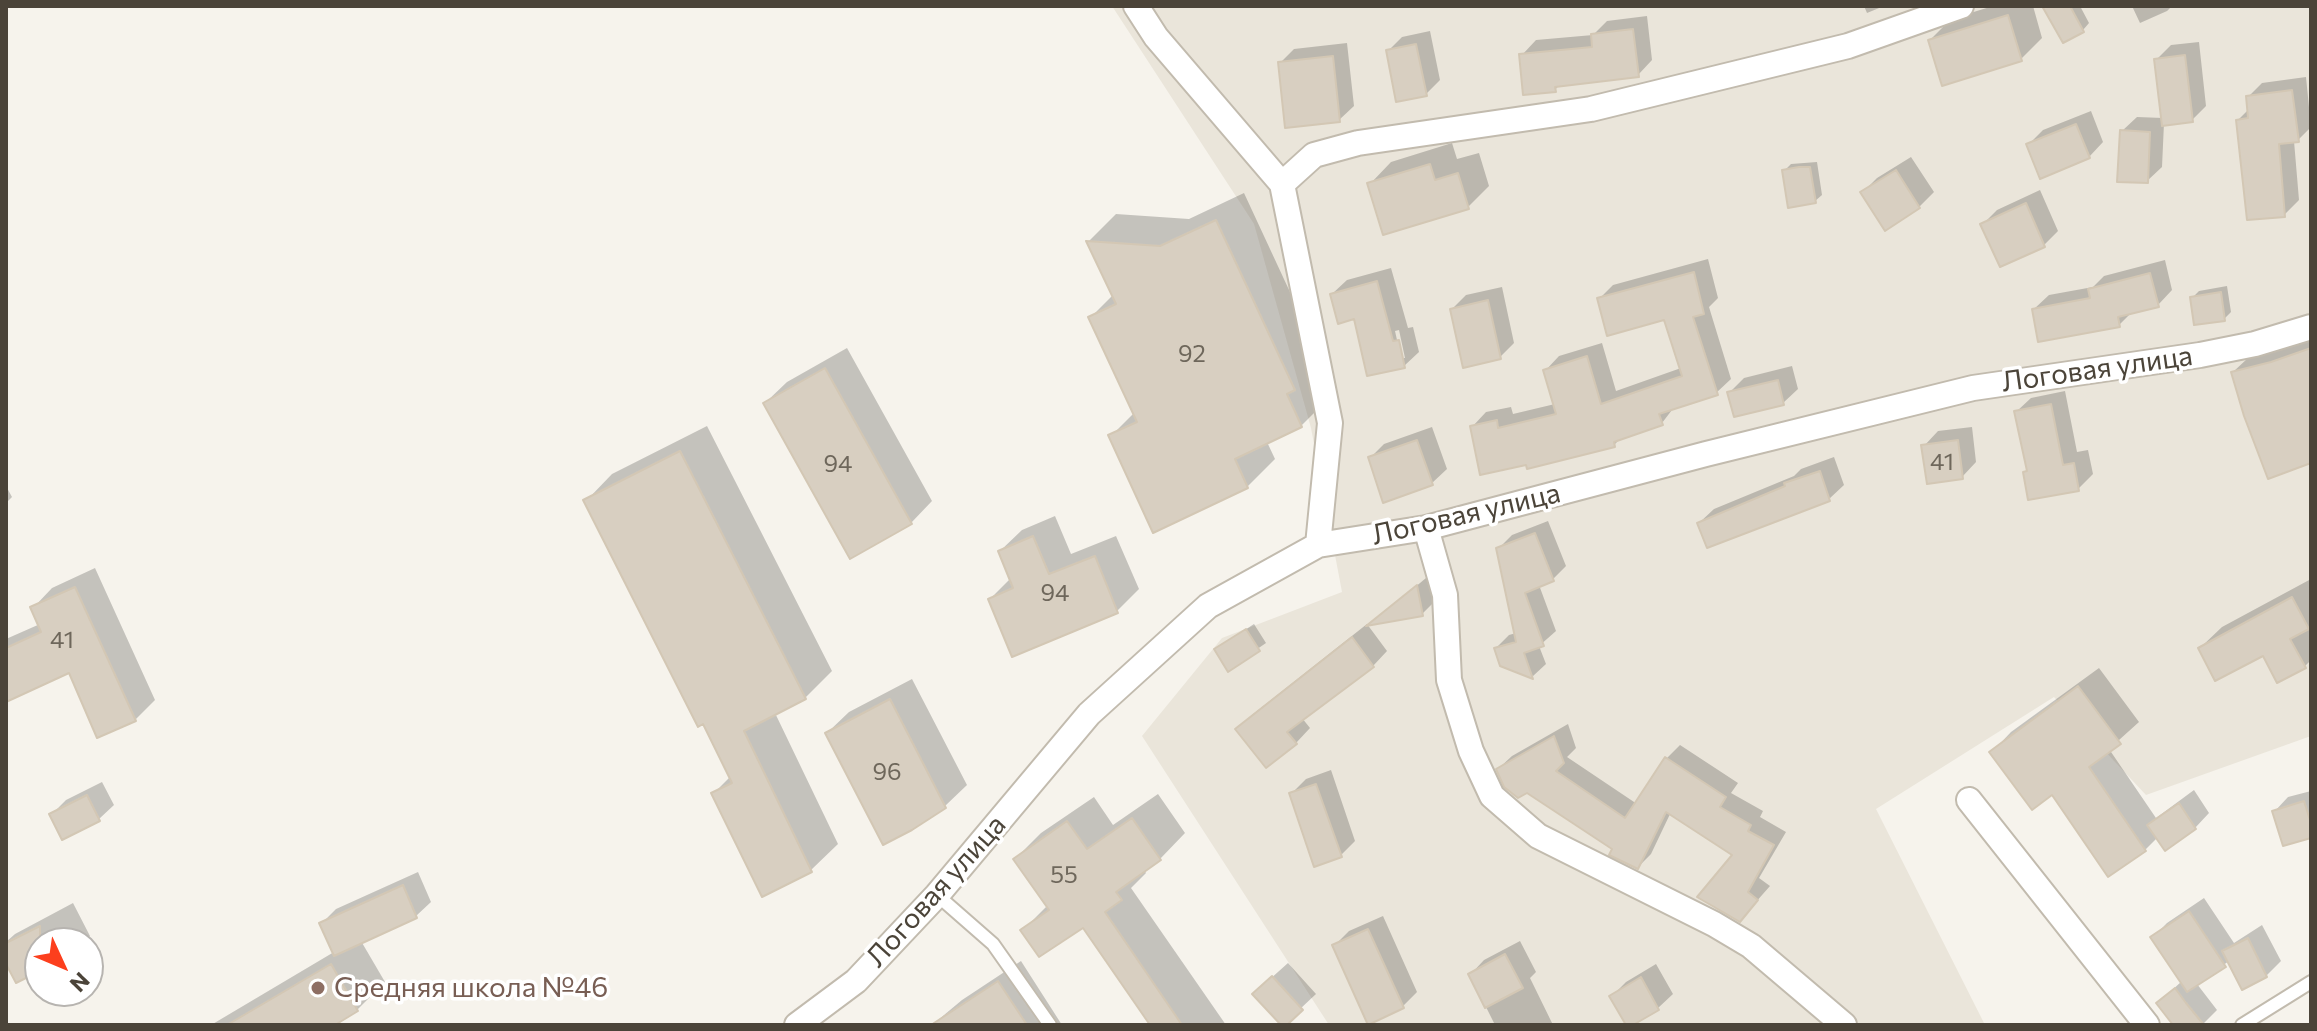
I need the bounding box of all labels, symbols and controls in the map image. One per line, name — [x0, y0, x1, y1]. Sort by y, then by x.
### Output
street label: Логовая улица — [1999, 339, 2195, 399]
house number: 92 — [1178, 340, 1206, 368]
house number: 41 — [1930, 448, 1954, 476]
house number: 94 — [824, 450, 852, 478]
street label: Логовая улица — [1368, 476, 1564, 552]
house number: 94 — [1041, 579, 1069, 607]
house number: 41 — [50, 626, 74, 654]
house number: 96 — [872, 758, 902, 786]
street label: Логовая улица — [859, 808, 1013, 974]
house number: 55 — [1050, 861, 1078, 889]
north arrow — [24, 927, 104, 1007]
text: N — [65, 967, 96, 998]
place label: Средняя школа №46 — [334, 971, 608, 1005]
marker: Средняя школа №46 — [309, 979, 327, 997]

